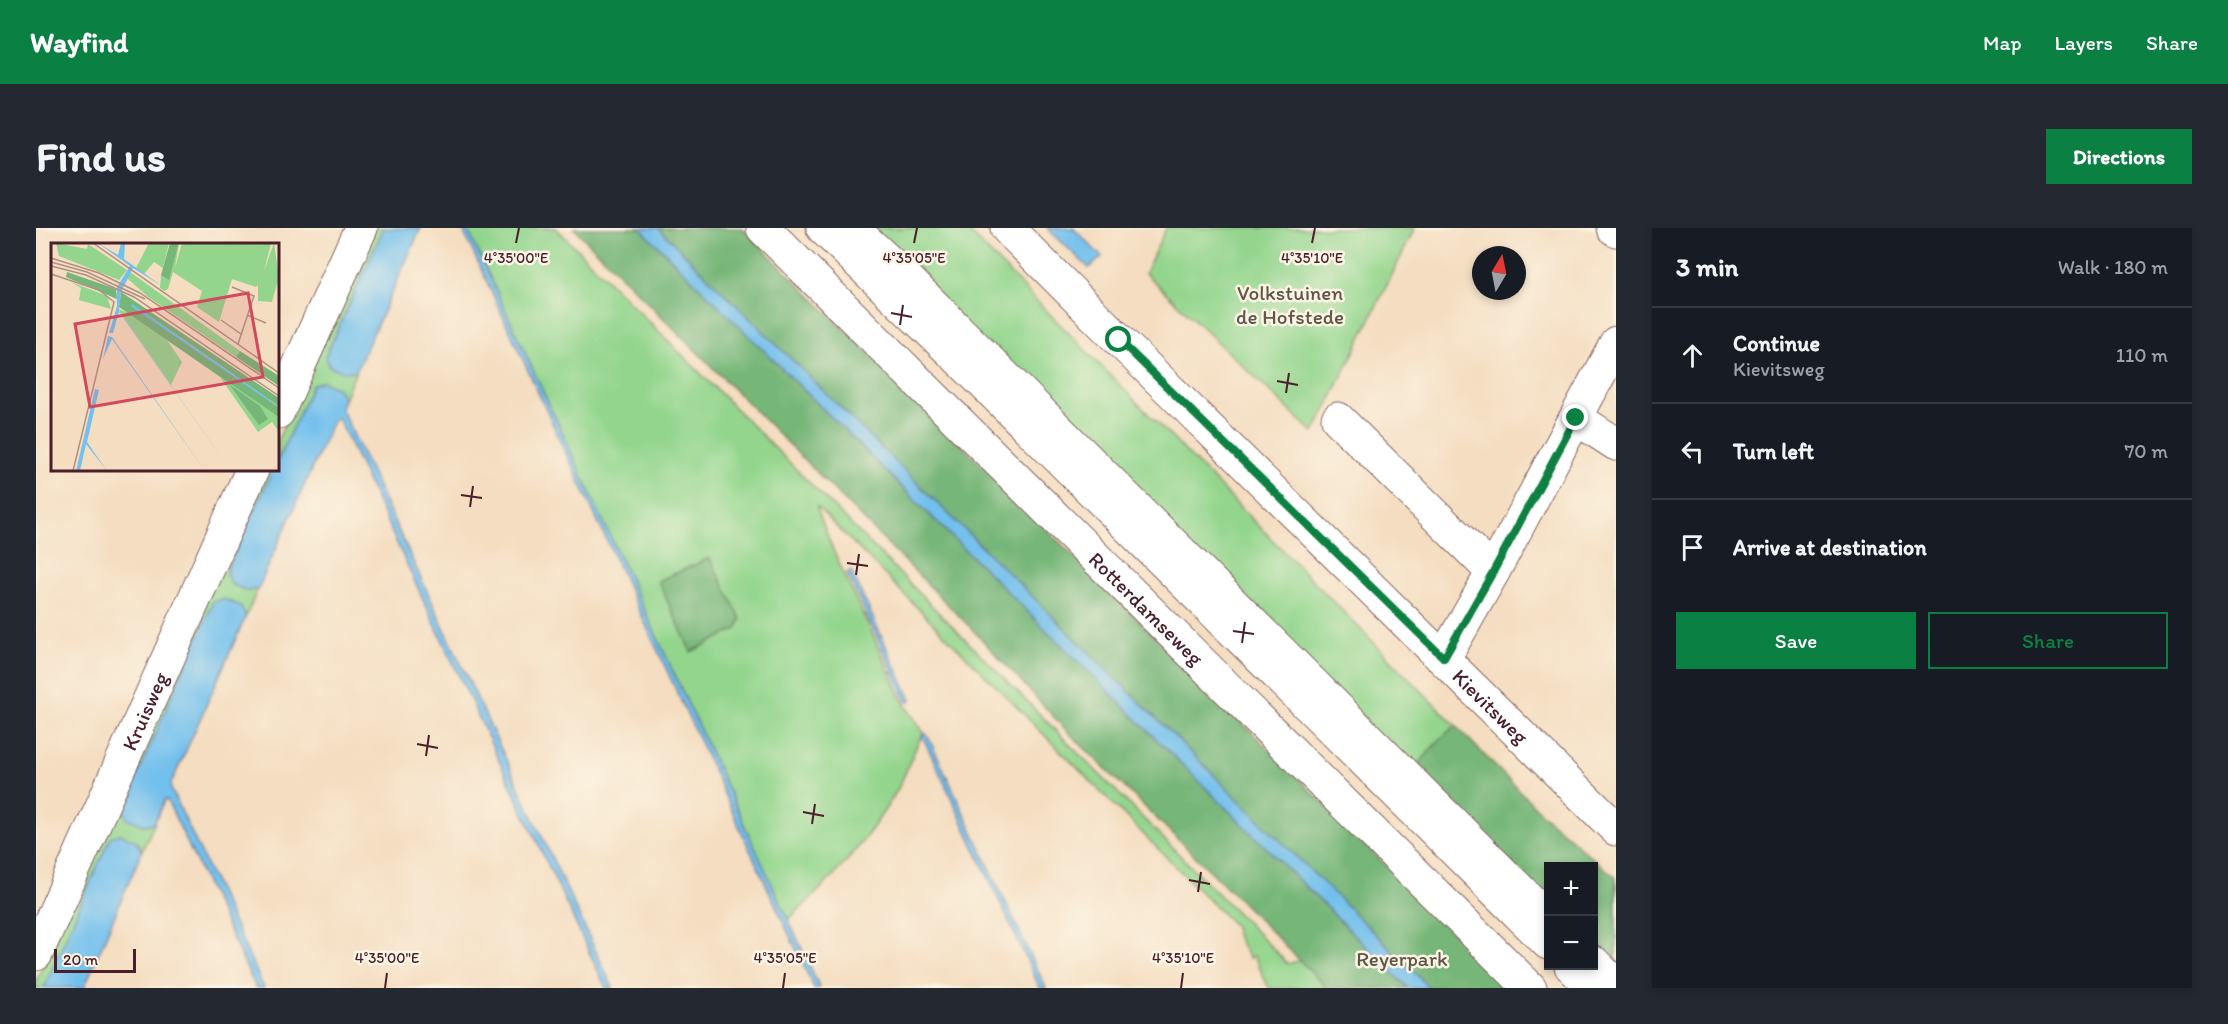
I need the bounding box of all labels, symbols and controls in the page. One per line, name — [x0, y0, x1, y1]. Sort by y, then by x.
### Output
text: Wayfind — [30, 25, 128, 59]
text: Map — [1983, 30, 2022, 55]
text: Layers — [2055, 30, 2113, 55]
text: Share — [2146, 30, 2198, 55]
button: Directions — [2046, 129, 2192, 184]
text: Find us — [36, 131, 166, 182]
inset map — [51, 243, 279, 471]
north arrow — [1472, 246, 1526, 300]
text: 4°35'00"E — [484, 249, 548, 267]
text: 4°35'05"E — [882, 249, 946, 267]
text: 4°35'10"E — [1281, 249, 1343, 267]
text: 3 min — [1676, 251, 1738, 283]
text: Walk · 180 m — [2058, 255, 2168, 279]
park label: Volkstuinen de Hofstede — [1236, 280, 1344, 329]
route start — [1105, 326, 1131, 352]
text: Continue — [1733, 330, 1820, 357]
icon: ahead — [1676, 339, 1709, 372]
text: 110 m — [2116, 343, 2168, 367]
text: Kievitsweg — [1733, 357, 1825, 381]
route end — [1562, 404, 1588, 430]
icon: left — [1676, 435, 1709, 468]
text: Turn left — [1733, 438, 1814, 465]
text: 70 m — [2124, 439, 2168, 463]
icon: arrive — [1676, 531, 1709, 564]
text: Arrive at destination — [1733, 534, 1927, 561]
street label: Rotterdamseweg — [1084, 546, 1209, 670]
button: Save — [1676, 612, 1916, 669]
button: Share — [1928, 612, 2168, 669]
street label: Kievitsweg — [1448, 663, 1534, 749]
street label: Kruisweg — [116, 668, 173, 754]
map controls — [1544, 862, 1598, 970]
button: + — [1544, 862, 1598, 916]
button: − — [1544, 916, 1598, 970]
scale bar — [54, 946, 136, 974]
park label: Reyerpark — [1356, 946, 1448, 971]
text: 4°35'00"E — [355, 949, 419, 967]
text: 4°35'05"E — [753, 949, 817, 967]
text: 4°35'10"E — [1152, 949, 1214, 967]
text: 20 m — [63, 950, 98, 969]

